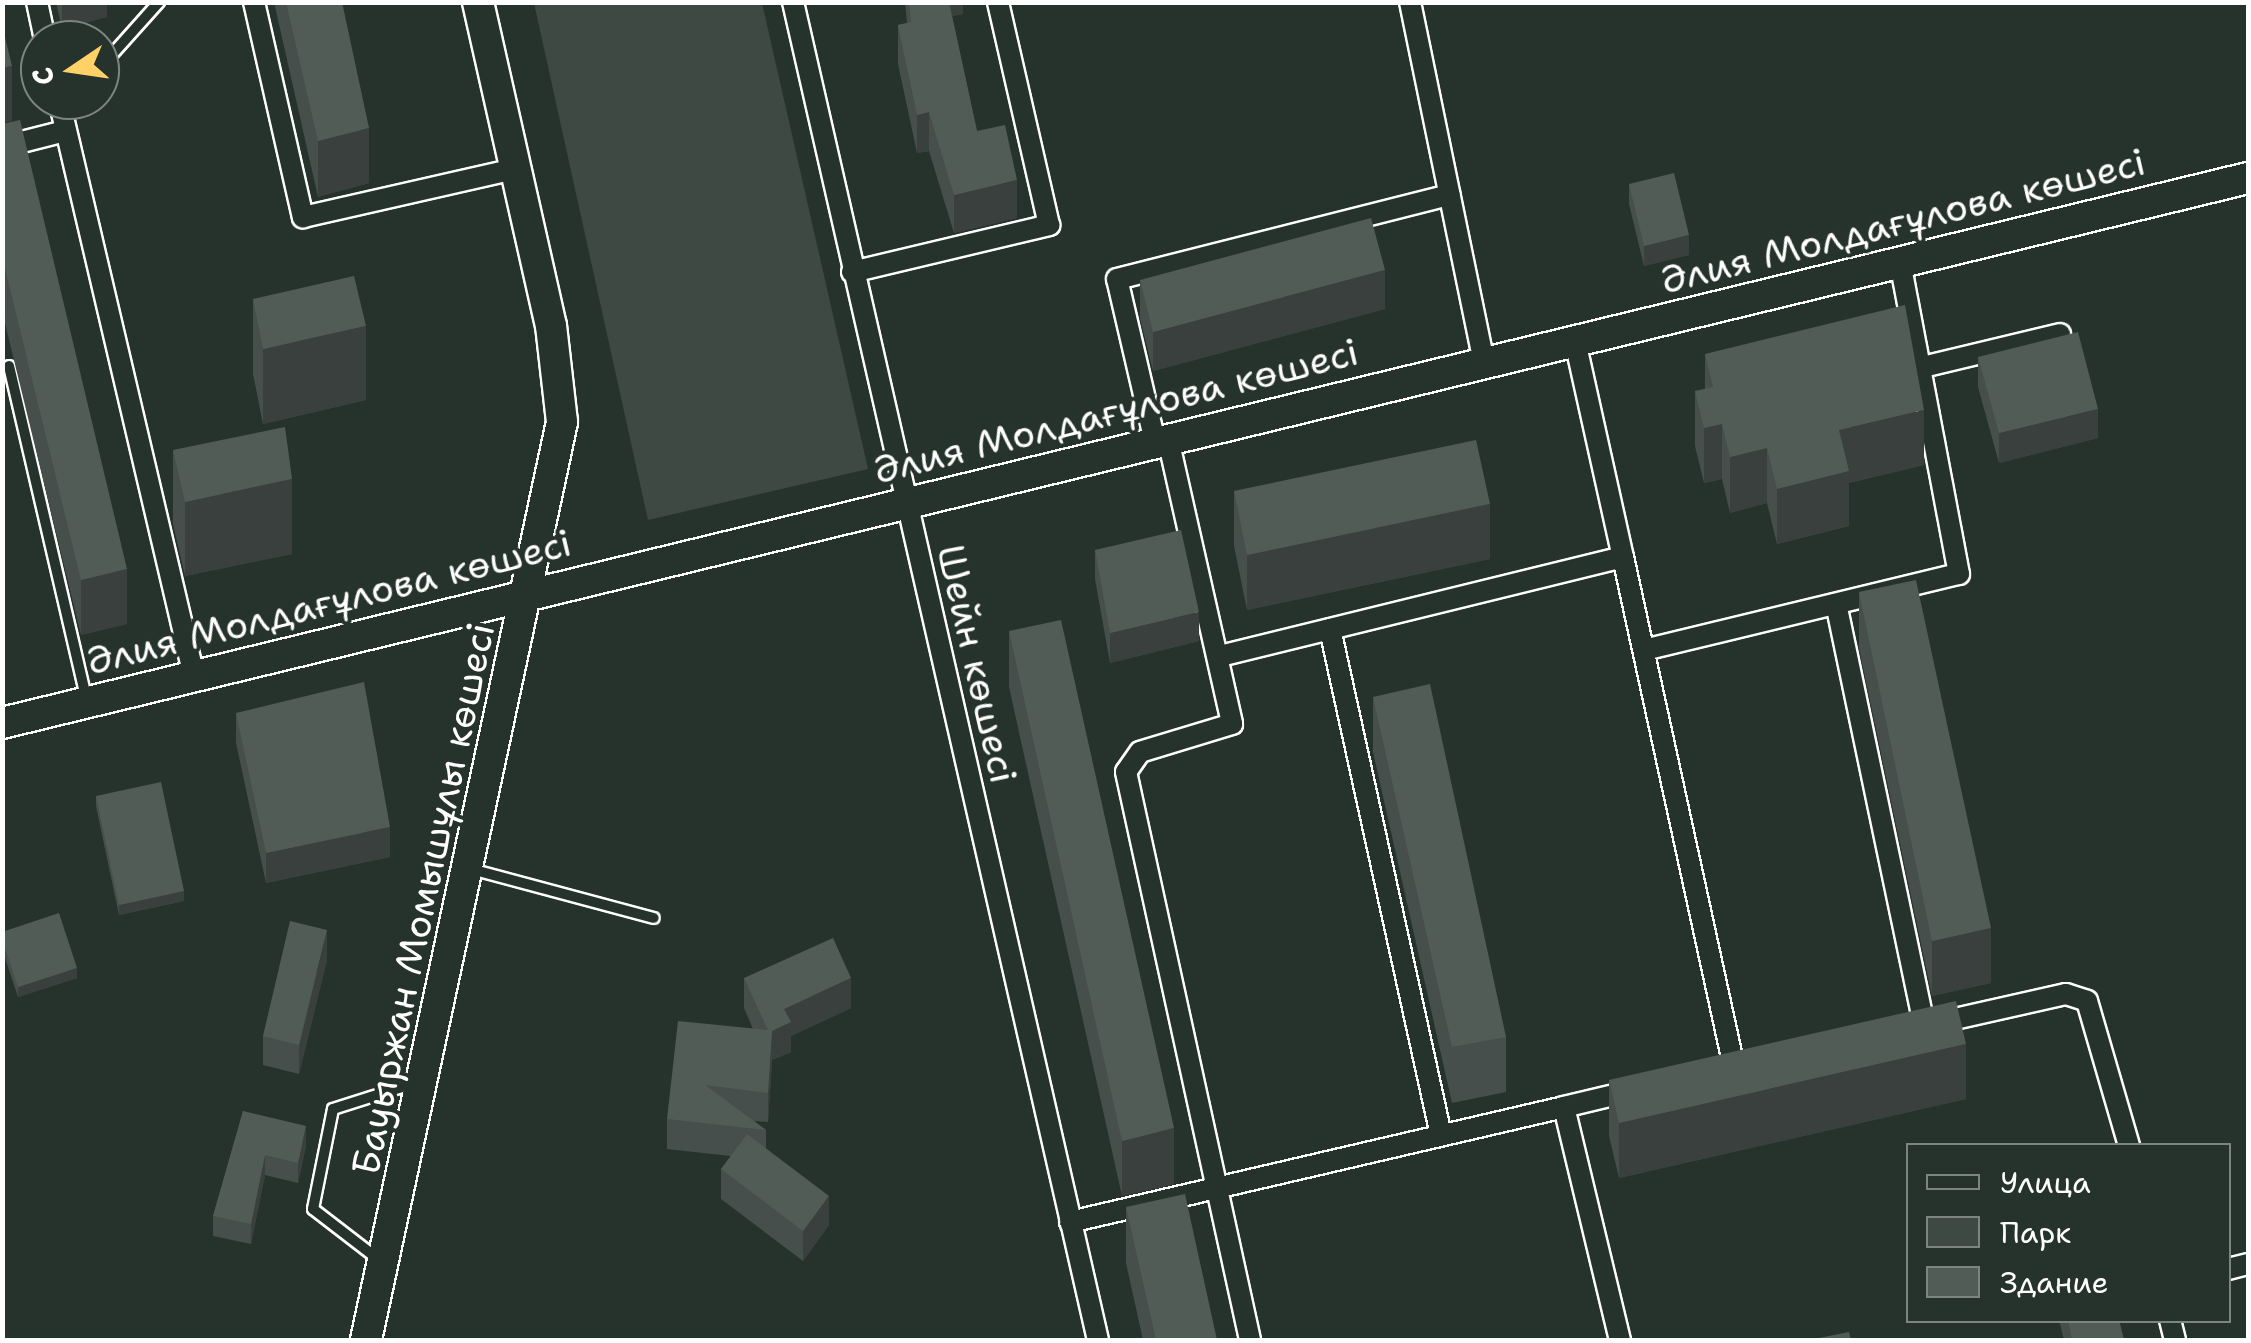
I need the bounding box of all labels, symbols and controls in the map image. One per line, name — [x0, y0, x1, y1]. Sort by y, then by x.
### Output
north arrow — [20, 20, 120, 120]
text: С — [22, 64, 63, 89]
street label: Әлия Молдағұлова көшесі — [1656, 139, 2150, 303]
street label: Әлия Молдағұлова көшесі — [869, 329, 1363, 493]
street label: Әлия Молдағұлова көшесі — [82, 520, 576, 684]
street label: Шейн көшесі — [927, 540, 1027, 788]
street label: Бауыржан Момышұлы көшесі — [342, 619, 504, 1179]
legend — [1906, 1143, 2231, 1323]
text: Улица — [2000, 1162, 2091, 1203]
text: Парк — [2000, 1212, 2071, 1253]
text: Здание — [2000, 1262, 2109, 1303]

